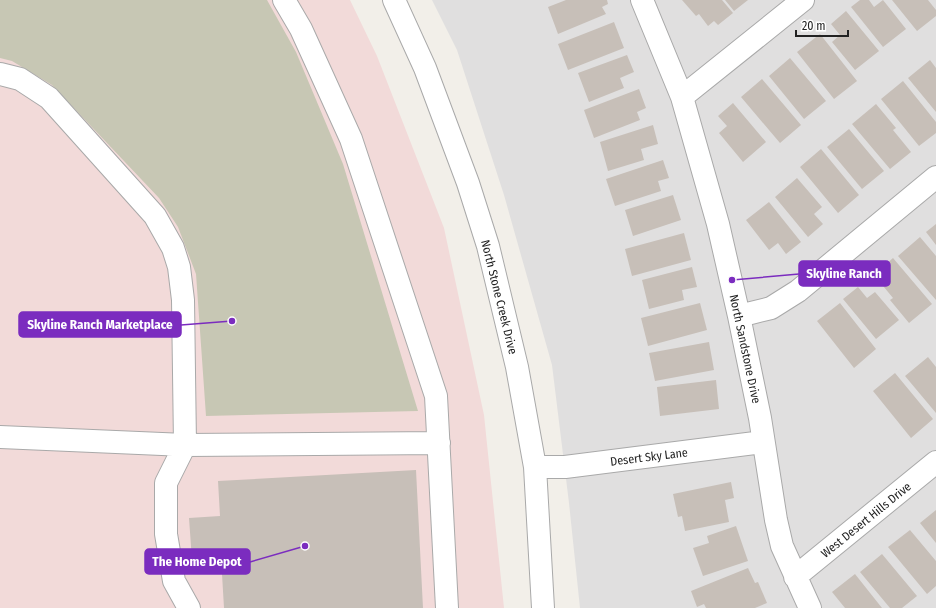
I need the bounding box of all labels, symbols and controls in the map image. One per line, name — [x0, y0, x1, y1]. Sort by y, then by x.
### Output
scale bar — [796, 12, 848, 38]
text: 20 m — [802, 19, 826, 33]
street label: North Stone Creek Drive — [478, 238, 520, 356]
callout: Skyline Ranch — [799, 261, 890, 286]
text: Skyline Ranch — [806, 266, 882, 281]
street label: North Sandstone Drive — [727, 293, 763, 405]
callout: Skyline Ranch Marketplace — [19, 312, 181, 337]
text: Skyline Ranch Marketplace — [27, 317, 173, 332]
street label: Desert Sky Lane — [609, 445, 689, 469]
street label: West Desert Hills Drive — [818, 479, 914, 561]
callout: The Home Depot — [145, 549, 250, 574]
text: The Home Depot — [152, 554, 242, 569]

